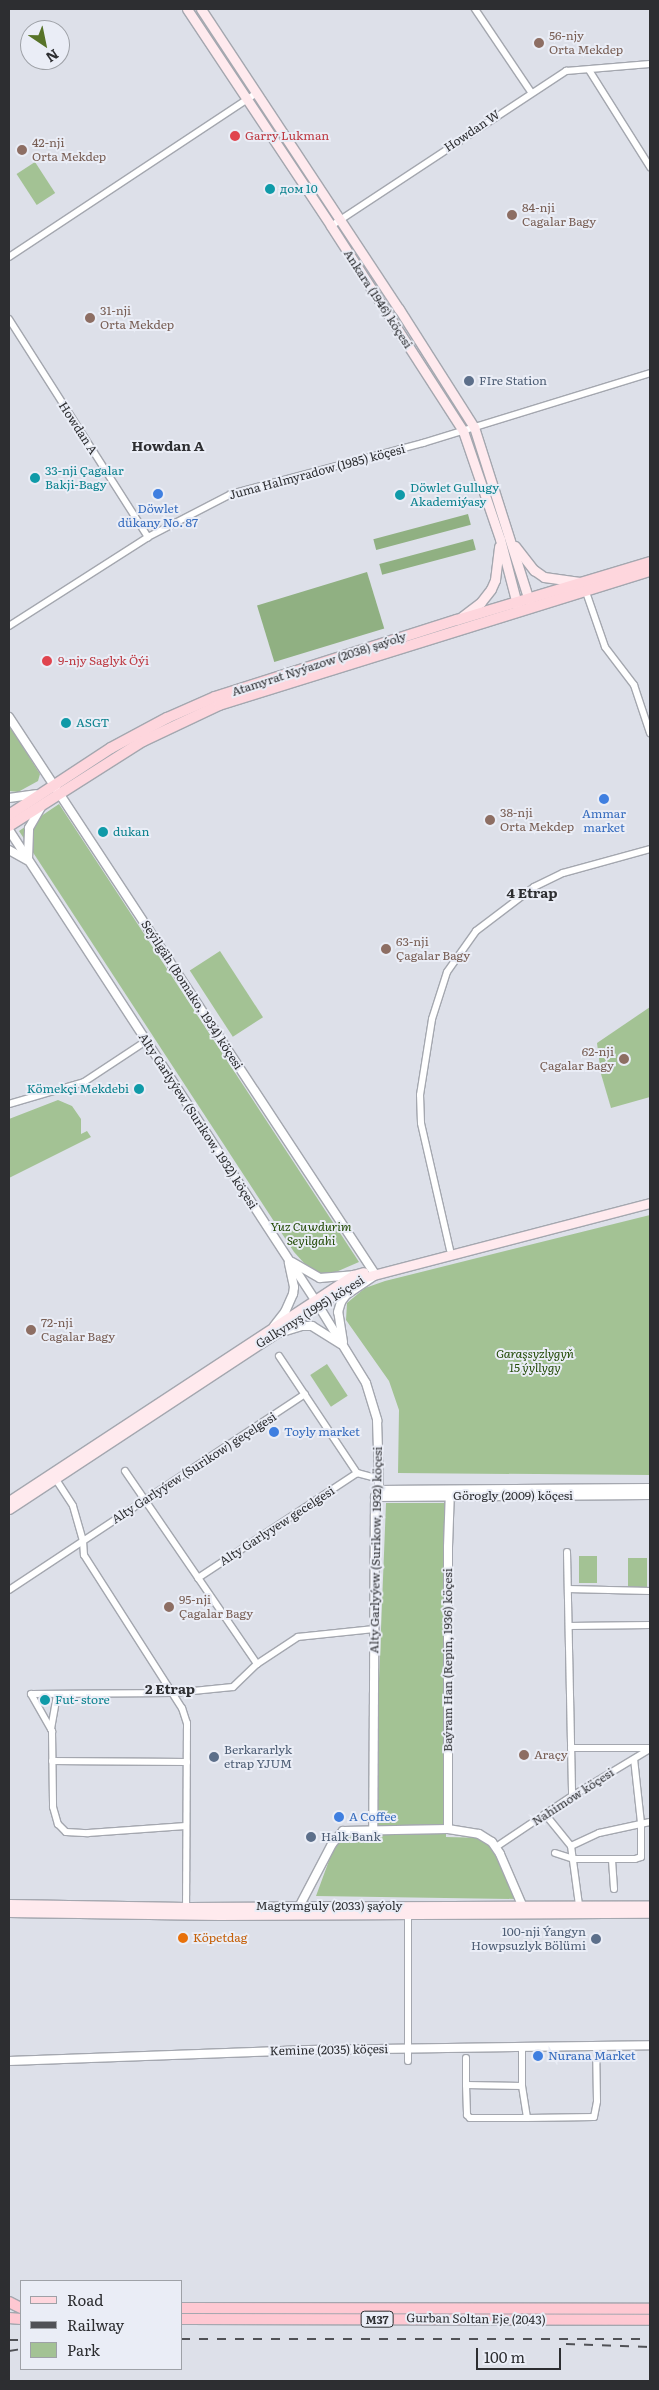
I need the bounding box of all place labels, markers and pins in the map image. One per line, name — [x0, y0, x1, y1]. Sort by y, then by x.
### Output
place label: 56-njy Orta Mekdep — [549, 29, 623, 57]
marker: 56-njy Orta Mekdep — [533, 37, 545, 49]
place label: Garry Lukman — [245, 129, 329, 143]
marker: Garry Lukman — [229, 130, 241, 142]
place label: 42-nji Orta Mekdep — [32, 136, 106, 164]
marker: 42-nji Orta Mekdep — [16, 144, 28, 156]
place label: дом 10 — [280, 182, 318, 196]
marker: дом 10 — [264, 183, 276, 195]
place label: 84-nji Cagalar Bagy — [522, 201, 596, 229]
marker: 84-nji Cagalar Bagy — [506, 209, 518, 221]
place label: 31-nji Orta Mekdep — [100, 304, 174, 332]
marker: 31-nji Orta Mekdep — [84, 312, 96, 324]
place label: FIre Station — [479, 374, 547, 388]
marker: FIre Station — [463, 375, 475, 387]
place label: 33-nji Çagalar Bakji-Bagy — [45, 464, 124, 492]
marker: 33-nji Çagalar Bakji-Bagy — [29, 472, 41, 484]
place label: Döwlet Gullugy Akademiýasy — [410, 481, 499, 509]
marker: Döwlet dükany No. 87 — [152, 488, 164, 500]
marker: Döwlet Gullugy Akademiýasy — [394, 489, 406, 501]
place label: Döwlet dükany No. 87 — [118, 502, 198, 530]
marker: 9-njy Saglyk Öýi — [40, 654, 54, 668]
place label: 9-njy Saglyk Öýi — [58, 654, 149, 668]
place label: ASGT — [76, 716, 109, 730]
marker: ASGT — [60, 717, 72, 729]
marker: Ammar market — [598, 793, 610, 805]
place label: 38-nji Orta Mekdep — [500, 806, 574, 834]
place label: Ammar market — [582, 807, 626, 835]
marker: 38-nji Orta Mekdep — [484, 814, 496, 826]
place label: dukan — [113, 825, 149, 839]
marker: dukan — [97, 826, 109, 838]
place label: 63-nji Çagalar Bagy — [396, 935, 470, 963]
marker: 63-nji Çagalar Bagy — [380, 943, 392, 955]
place label: 62-nji Çagalar Bagy — [540, 1045, 614, 1073]
marker: 62-nji Çagalar Bagy — [618, 1053, 630, 1065]
place label: Kömekçi Mekdebi — [27, 1082, 129, 1096]
marker: Kömekçi Mekdebi — [133, 1083, 145, 1095]
place label: 72-nji Cagalar Bagy — [41, 1316, 115, 1344]
marker: 72-nji Cagalar Bagy — [25, 1324, 37, 1336]
place label: Toyly market — [284, 1425, 360, 1439]
marker: Toyly market — [268, 1426, 280, 1438]
place label: 95-nji Çagalar Bagy — [179, 1593, 253, 1621]
marker: 95-nji Çagalar Bagy — [163, 1601, 175, 1613]
place label: Fut- store — [55, 1693, 110, 1707]
marker: Fut- store — [39, 1694, 51, 1706]
place label: Berkararlyk etrap YJUM — [224, 1743, 292, 1771]
place label: Araçy — [534, 1748, 568, 1762]
marker: Araçy — [518, 1749, 530, 1761]
marker: Berkararlyk etrap YJUM — [208, 1751, 220, 1763]
place label: A Coffee — [349, 1810, 397, 1824]
marker: A Coffee — [333, 1811, 345, 1823]
place label: Halk Bank — [321, 1830, 381, 1844]
marker: Halk Bank — [305, 1831, 317, 1843]
place label: 100-nji Ýangyn Howpsuzlyk Bölümi — [471, 1925, 586, 1953]
place label: Köpetdag — [193, 1931, 247, 1945]
marker: Köpetdag — [177, 1932, 189, 1944]
marker: 100-nji Ýangyn Howpsuzlyk Bölümi — [590, 1933, 602, 1945]
place label: Nurana Market — [548, 2049, 636, 2063]
marker: Nurana Market — [532, 2050, 544, 2062]

